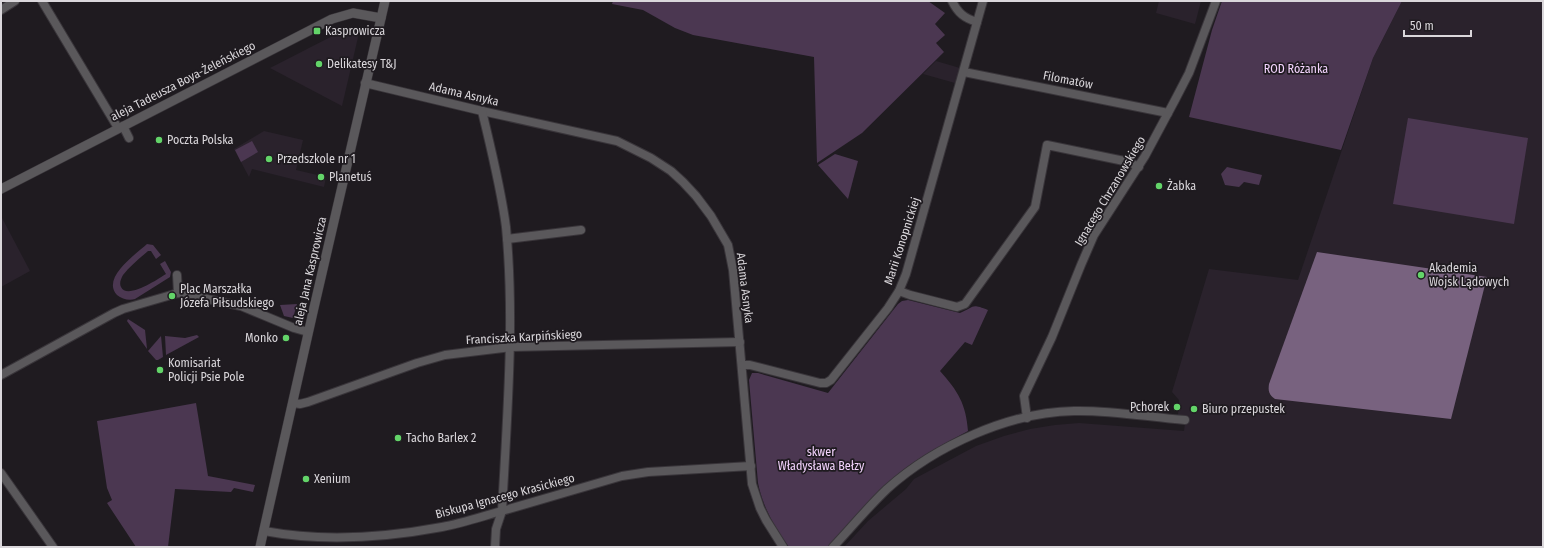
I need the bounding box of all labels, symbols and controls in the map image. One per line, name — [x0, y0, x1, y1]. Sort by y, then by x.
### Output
scale bar — [1404, 12, 1471, 38]
text: 50 m — [1410, 19, 1434, 33]
place label: Kasprowicza — [325, 24, 385, 38]
marker: Kasprowicza — [312, 26, 322, 36]
street label: aleja Tadeusza Boya-Żeleńskiego — [108, 37, 258, 124]
place label: Delikatesy T&J — [327, 57, 396, 71]
marker: Delikatesy T&J — [314, 59, 324, 69]
park label: ROD Różanka — [1264, 62, 1328, 76]
street label: Filomatów — [1042, 68, 1094, 92]
street label: Adama Asnyka — [428, 79, 500, 109]
place label: Poczta Polska — [167, 133, 234, 147]
street label: Ignacego Chrzanowskiego — [1072, 134, 1148, 248]
marker: Poczta Polska — [154, 135, 164, 145]
place label: Przedszkole nr 1 — [277, 152, 356, 166]
marker: Przedszkole nr 1 — [264, 154, 274, 164]
place label: Planetuś — [329, 170, 372, 184]
marker: Planetuś — [316, 172, 326, 182]
place label: Żabka — [1167, 178, 1196, 193]
marker: Żabka — [1154, 181, 1164, 191]
street label: Marii Konopnickiej — [881, 196, 923, 286]
street label: aleja Jana Kasprowicza — [291, 215, 329, 327]
street label: Adama Asnyka — [734, 252, 756, 324]
place label: Akademia Wojsk Lądowych — [1429, 261, 1509, 289]
marker: Akademia Wojsk Lądowych — [1416, 270, 1426, 280]
place label: Plac Marszałka Józefa Piłsudskiego — [180, 282, 274, 310]
marker: Plac Marszałka Józefa Piłsudskiego — [167, 291, 177, 301]
street label: Franciszka Karpińskiego — [465, 327, 583, 347]
place label: Monko — [245, 331, 278, 345]
marker: Monko — [281, 333, 291, 343]
place label: Komisariat Policji Psie Pole — [168, 356, 245, 384]
marker: Komisariat Policji Psie Pole — [155, 365, 165, 375]
place label: Pchorek — [1130, 400, 1169, 414]
marker: Pchorek — [1172, 402, 1182, 412]
place label: Biuro przepustek — [1202, 402, 1285, 416]
marker: Biuro przepustek — [1189, 404, 1199, 414]
place label: Tacho Barlex 2 — [406, 431, 476, 445]
marker: Tacho Barlex 2 — [393, 433, 403, 443]
park label: skwer Władysława Bełzy — [778, 445, 865, 473]
street label: Biskupa Ignacego Krasickiego — [434, 471, 576, 521]
place label: Xenium — [314, 472, 350, 486]
marker: Xenium — [301, 474, 311, 484]

